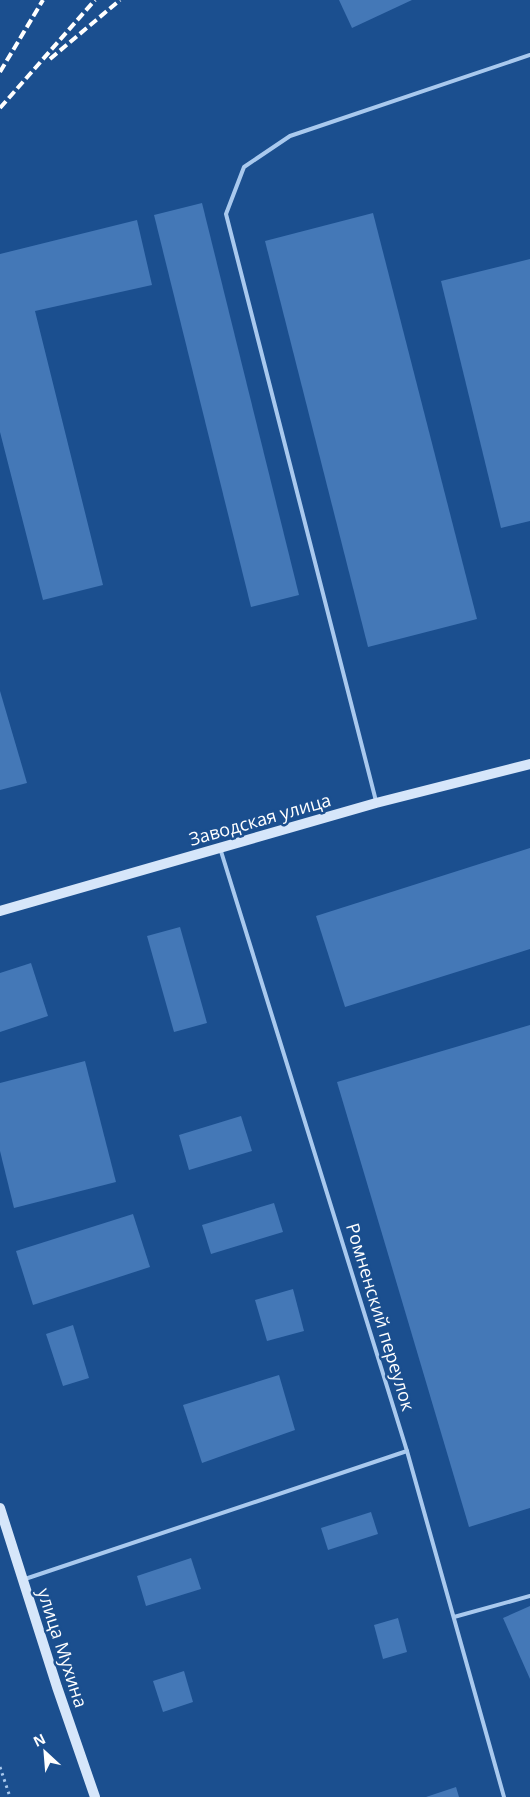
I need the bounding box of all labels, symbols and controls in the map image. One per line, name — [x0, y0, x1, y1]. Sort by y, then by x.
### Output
street label: Заводская улица — [186, 787, 333, 851]
street label: Ромненский переулок — [341, 1220, 421, 1414]
street label: улица Мухина — [32, 1585, 94, 1710]
north arrow — [20, 1727, 70, 1777]
text: N — [30, 1729, 48, 1751]

